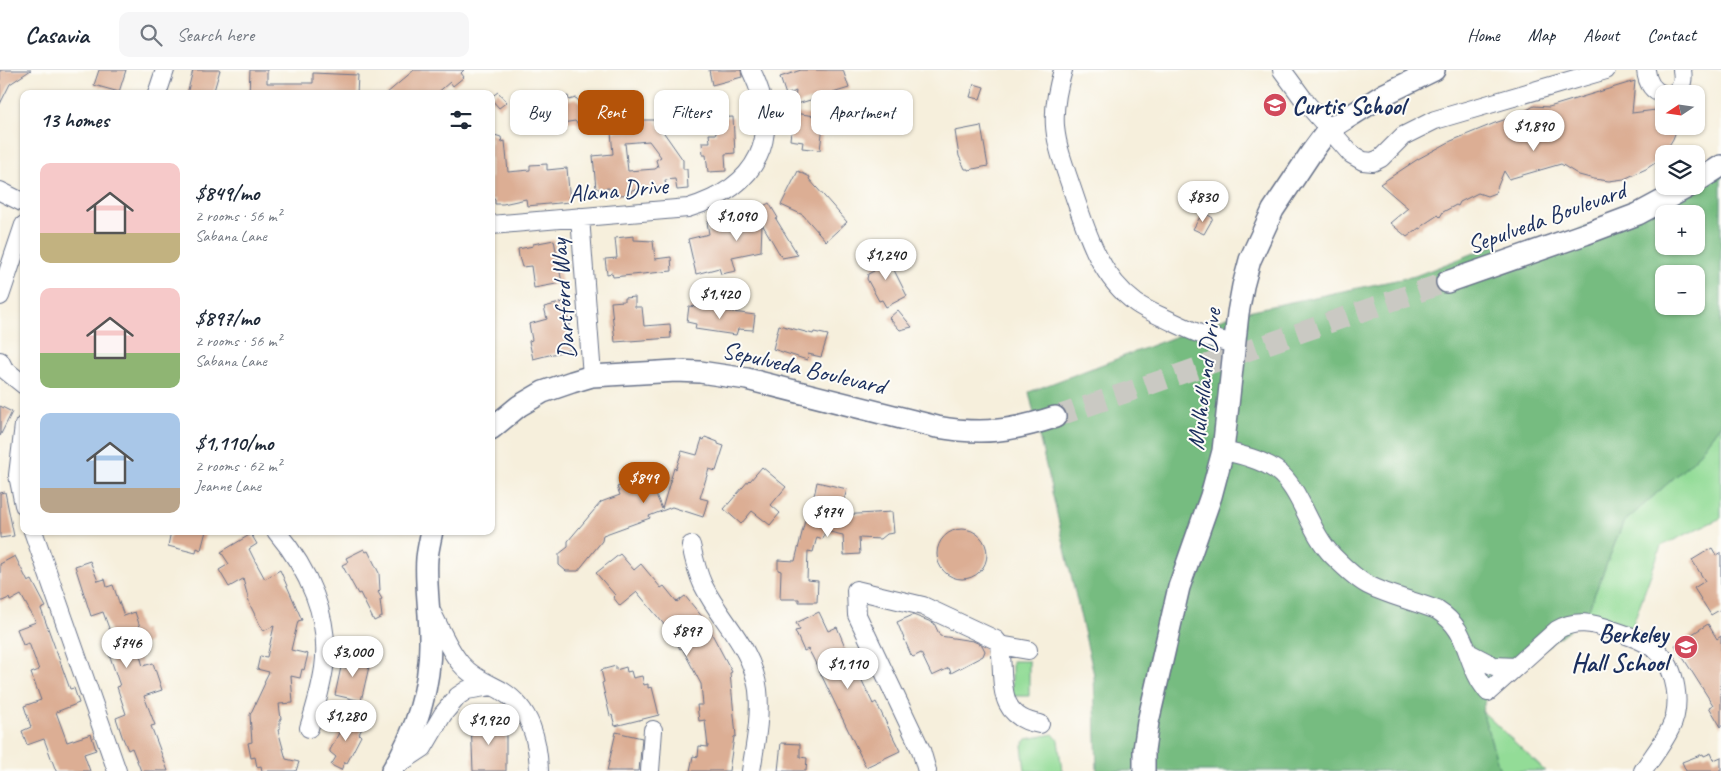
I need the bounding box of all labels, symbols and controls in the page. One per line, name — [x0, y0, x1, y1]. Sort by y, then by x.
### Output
search box — [119, 12, 469, 57]
text: Casavia — [25, 20, 89, 50]
icon: search — [137, 21, 165, 49]
text: Search here — [177, 23, 254, 47]
text: Home — [1467, 24, 1500, 46]
text: Map — [1528, 24, 1555, 46]
text: About — [1583, 24, 1619, 46]
text: Contact — [1647, 24, 1696, 46]
north arrow — [1655, 85, 1705, 135]
map controls — [1655, 85, 1705, 315]
chip: Buy — [510, 90, 568, 135]
chip: Rent — [578, 90, 644, 135]
chip: Filters — [654, 90, 729, 135]
chip: New — [739, 90, 801, 135]
chip: Apartment — [811, 90, 913, 135]
place label: Curtis School — [1292, 90, 1410, 122]
school or university icon: Curtis School — [1262, 92, 1288, 118]
icon: filters — [447, 106, 475, 134]
text: 13 homes — [40, 107, 109, 133]
pin: $1,890 — [1493, 109, 1575, 152]
text: $1,890 — [1515, 116, 1553, 136]
button: layers — [1655, 145, 1705, 195]
street label: Alana Drive — [567, 170, 671, 210]
street label: Sepulveda Boulevard — [1463, 173, 1634, 261]
text: $849/mo — [195, 180, 259, 206]
pin: $830 — [1173, 180, 1233, 223]
icon: home — [80, 183, 140, 243]
text: $830 — [1189, 187, 1217, 207]
pin: $1,090 — [696, 200, 778, 242]
button: + — [1655, 205, 1705, 255]
text: 2 rooms · 56 m² — [195, 206, 281, 226]
text: $1,090 — [718, 206, 756, 226]
text: Sabana Lane — [195, 226, 267, 246]
street label: Dartford Way — [543, 235, 583, 360]
pin: $1,240 — [845, 238, 927, 281]
text: $1,240 — [866, 245, 906, 265]
button: − — [1655, 265, 1705, 315]
pin: $1,420 — [679, 278, 761, 320]
text: $1,420 — [700, 284, 740, 304]
text: $897/mo — [195, 305, 259, 331]
street label: Mulholland Drive — [1179, 305, 1229, 452]
icon: home — [80, 308, 140, 368]
text: 2 rooms · 56 m² — [195, 331, 281, 351]
street label: Sepulveda Boulevard — [719, 334, 893, 403]
text: Sabana Lane — [195, 351, 267, 371]
text: $1,110/mo — [195, 430, 273, 456]
icon: home — [80, 433, 140, 493]
text: 2 rooms · 62 m² — [195, 456, 281, 476]
pin: $849 — [614, 462, 674, 504]
text: $849 — [630, 468, 658, 488]
text: Jeanne Lane — [195, 476, 261, 496]
pin: $974 — [798, 496, 858, 538]
text: $974 — [814, 502, 842, 522]
pin: $897 — [657, 614, 717, 657]
place label: Berkeley Hall School — [1571, 618, 1673, 679]
text: $897 — [673, 621, 701, 641]
pin: $746 — [97, 626, 157, 669]
text: $746 — [112, 633, 142, 653]
school or university icon: Berkeley Hall School — [1673, 634, 1699, 660]
pin: $3,000 — [312, 636, 394, 678]
text: $3,000 — [333, 642, 373, 662]
pin: $1,110 — [807, 648, 889, 690]
text: $1,110 — [828, 654, 868, 674]
pin: $1,280 — [305, 700, 387, 742]
pin: $1,920 — [448, 704, 530, 746]
text: $1,280 — [326, 706, 366, 726]
text: $1,920 — [470, 710, 508, 730]

